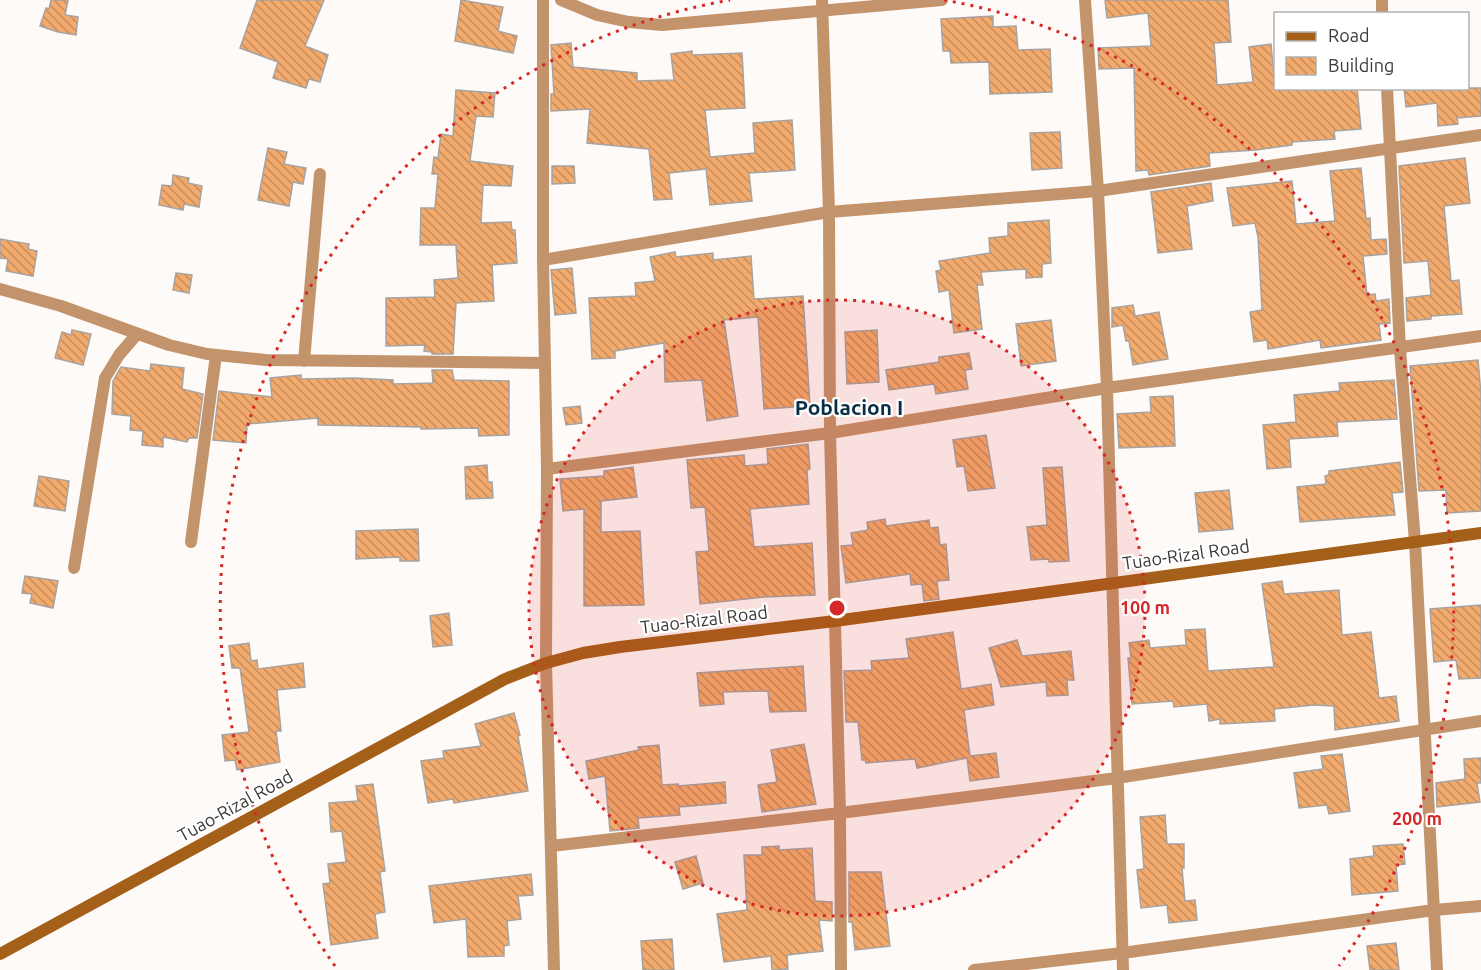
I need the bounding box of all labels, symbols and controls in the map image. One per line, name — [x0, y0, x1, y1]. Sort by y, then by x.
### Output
legend — [1274, 12, 1469, 90]
text: Road — [1328, 25, 1370, 45]
text: Building — [1328, 55, 1394, 75]
district label: Poblacion I — [795, 395, 903, 419]
street label: Tuao-Rizal Road — [1121, 535, 1251, 573]
text: 100 m — [1120, 597, 1170, 617]
centre of rings — [827, 598, 847, 618]
street label: Tuao-Rizal Road — [639, 601, 769, 637]
street label: Tuao-Rizal Road — [174, 765, 296, 845]
text: 200 m — [1392, 808, 1442, 828]

